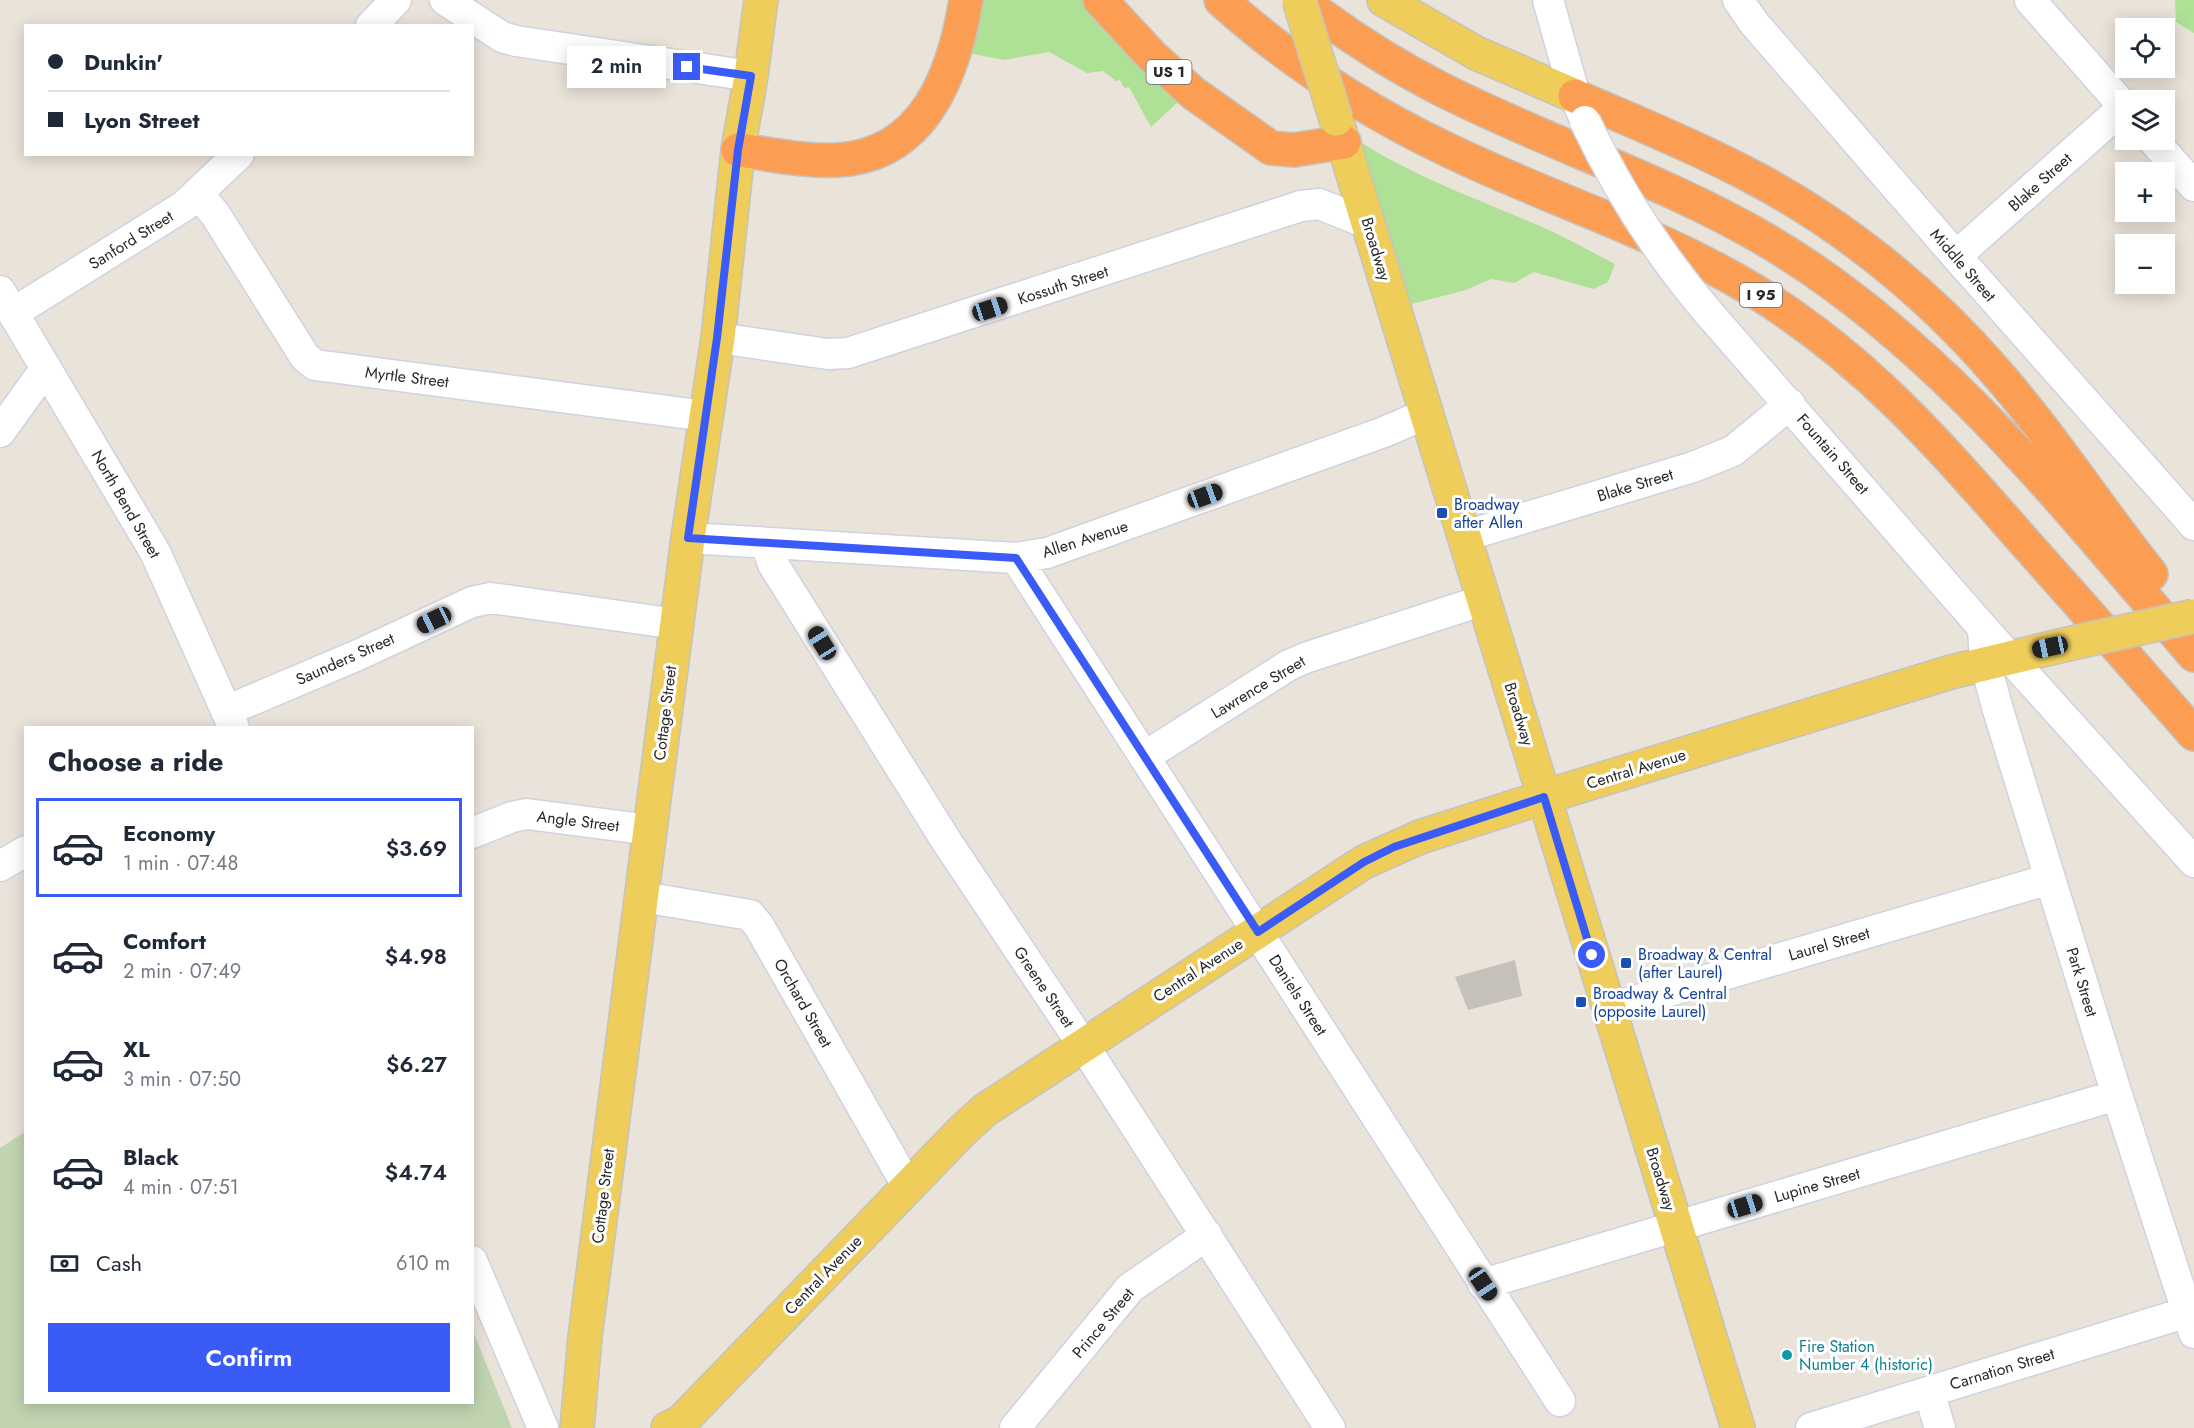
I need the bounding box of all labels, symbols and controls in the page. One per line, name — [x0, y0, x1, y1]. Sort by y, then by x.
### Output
map controls — [2115, 18, 2175, 294]
button: locate — [2115, 18, 2175, 78]
text: Dunkin' — [84, 46, 163, 78]
callout: 2 min — [567, 46, 666, 88]
text: 2 min — [591, 52, 642, 81]
route end — [673, 53, 700, 80]
road number: US 1 — [1146, 60, 1192, 84]
button: layers — [2115, 90, 2175, 150]
text: Lyon Street — [84, 104, 200, 136]
street label: Blake Street — [2003, 147, 2077, 217]
button: + — [2115, 162, 2175, 222]
street label: Sanford Street — [84, 205, 178, 275]
street label: Broadway — [1355, 214, 1397, 284]
street label: Middle Street — [1925, 223, 2001, 307]
button: − — [2115, 234, 2175, 294]
street label: Kossuth Street — [1015, 260, 1111, 310]
road number: I 95 — [1740, 283, 1782, 307]
car — [970, 295, 1010, 323]
street label: Myrtle Street — [364, 360, 450, 394]
street label: Fountain Street — [1791, 409, 1875, 499]
street label: North Bend Street — [86, 446, 166, 562]
street label: Blake Street — [1594, 463, 1676, 507]
car — [1185, 481, 1225, 511]
place label: Broadway after Allen — [1454, 493, 1523, 534]
marker: Broadway after Allen — [1435, 506, 1449, 520]
street label: Allen Avenue — [1039, 514, 1131, 564]
car — [414, 604, 454, 636]
car — [805, 623, 839, 663]
street label: Saunders Street — [292, 627, 398, 691]
car — [2031, 634, 2069, 660]
street label: Lawrence Street — [1206, 650, 1310, 724]
street label: Cottage Street — [648, 664, 682, 762]
street label: Broadway — [1498, 679, 1540, 749]
text: Choose a ride — [48, 742, 223, 781]
street label: Central Avenue — [1583, 743, 1689, 795]
street label: Angle Street — [535, 805, 621, 837]
text: Economy — [123, 817, 215, 849]
icon: car — [51, 821, 105, 875]
text: $3.69 — [386, 832, 447, 864]
text: 1 min · 07:48 — [123, 849, 238, 878]
street label: Laurel Street — [1786, 921, 1872, 967]
text: Comfort — [123, 925, 206, 957]
icon: car — [51, 929, 105, 983]
street label: Central Avenue — [1149, 932, 1247, 1008]
text: $4.98 — [385, 940, 447, 972]
route start — [1578, 941, 1605, 968]
street label: Greene Street — [1008, 942, 1080, 1032]
place label: Broadway & Central (after Laurel) — [1638, 943, 1772, 984]
street label: Park Street — [2061, 944, 2103, 1020]
street label: Daniels Street — [1263, 950, 1333, 1040]
street label: Orchard Street — [768, 954, 838, 1052]
marker: Broadway & Central (after Laurel) — [1619, 956, 1633, 970]
text: 2 min · 07:49 — [123, 957, 241, 986]
place label: Broadway & Central (opposite Laurel) — [1593, 982, 1727, 1023]
marker: Broadway & Central (opposite Laurel) — [1574, 995, 1588, 1009]
text: XL — [123, 1033, 150, 1065]
icon: car — [51, 1037, 105, 1091]
text: $6.27 — [386, 1048, 447, 1080]
text: 3 min · 07:50 — [123, 1065, 241, 1094]
text: Black — [123, 1141, 179, 1173]
street label: Broadway — [1640, 1144, 1682, 1214]
icon: car — [51, 1145, 105, 1199]
street label: Cottage Street — [586, 1147, 620, 1245]
text: $4.74 — [385, 1156, 447, 1188]
street label: Lupine Street — [1771, 1162, 1863, 1208]
text: 4 min · 07:51 — [123, 1173, 239, 1202]
car — [1725, 1192, 1765, 1220]
street label: Central Avenue — [779, 1230, 867, 1320]
icon: cash — [48, 1247, 81, 1280]
text: Cash — [96, 1247, 142, 1279]
text: 610 m — [396, 1249, 450, 1278]
car — [1465, 1264, 1501, 1304]
street label: Prince Street — [1067, 1283, 1139, 1363]
button: Confirm — [48, 1323, 450, 1392]
place label: Fire Station Number 4 (historic) — [1799, 1335, 1933, 1376]
street label: Carnation Street — [1947, 1342, 2057, 1396]
marker: Fire Station Number 4 (historic) — [1780, 1348, 1794, 1362]

